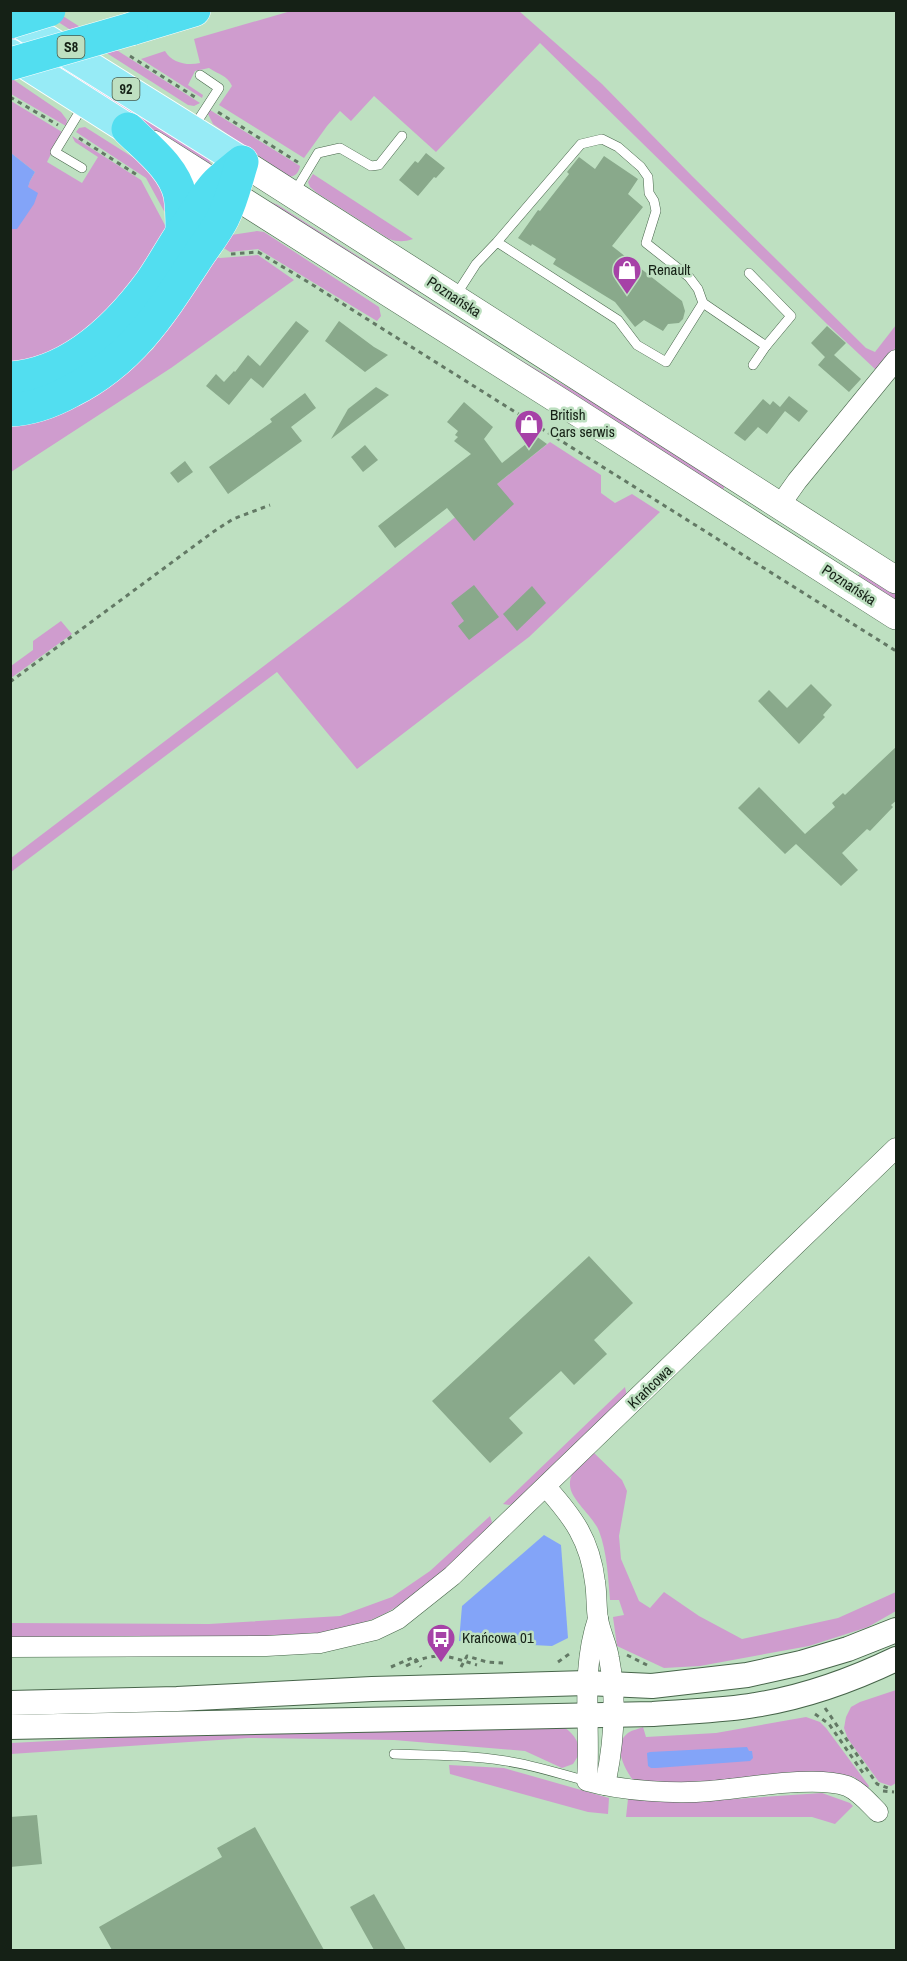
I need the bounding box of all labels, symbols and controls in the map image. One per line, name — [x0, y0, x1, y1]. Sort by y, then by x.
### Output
road number: S8 — [58, 36, 84, 58]
road number: 92 — [112, 78, 140, 100]
shop icon: Renault — [611, 254, 643, 296]
place label: Renault — [648, 259, 691, 280]
street label: Poznańska — [423, 271, 486, 322]
place label: British Cars serwis — [550, 404, 615, 442]
shop icon: British Cars serwis — [513, 408, 545, 450]
street label: Poznańska — [818, 559, 881, 610]
street label: Krańcowa — [623, 1360, 677, 1413]
bus stop icon: Krańcowa 01 — [425, 1622, 457, 1664]
place label: Krańcowa 01 — [462, 1627, 534, 1648]

